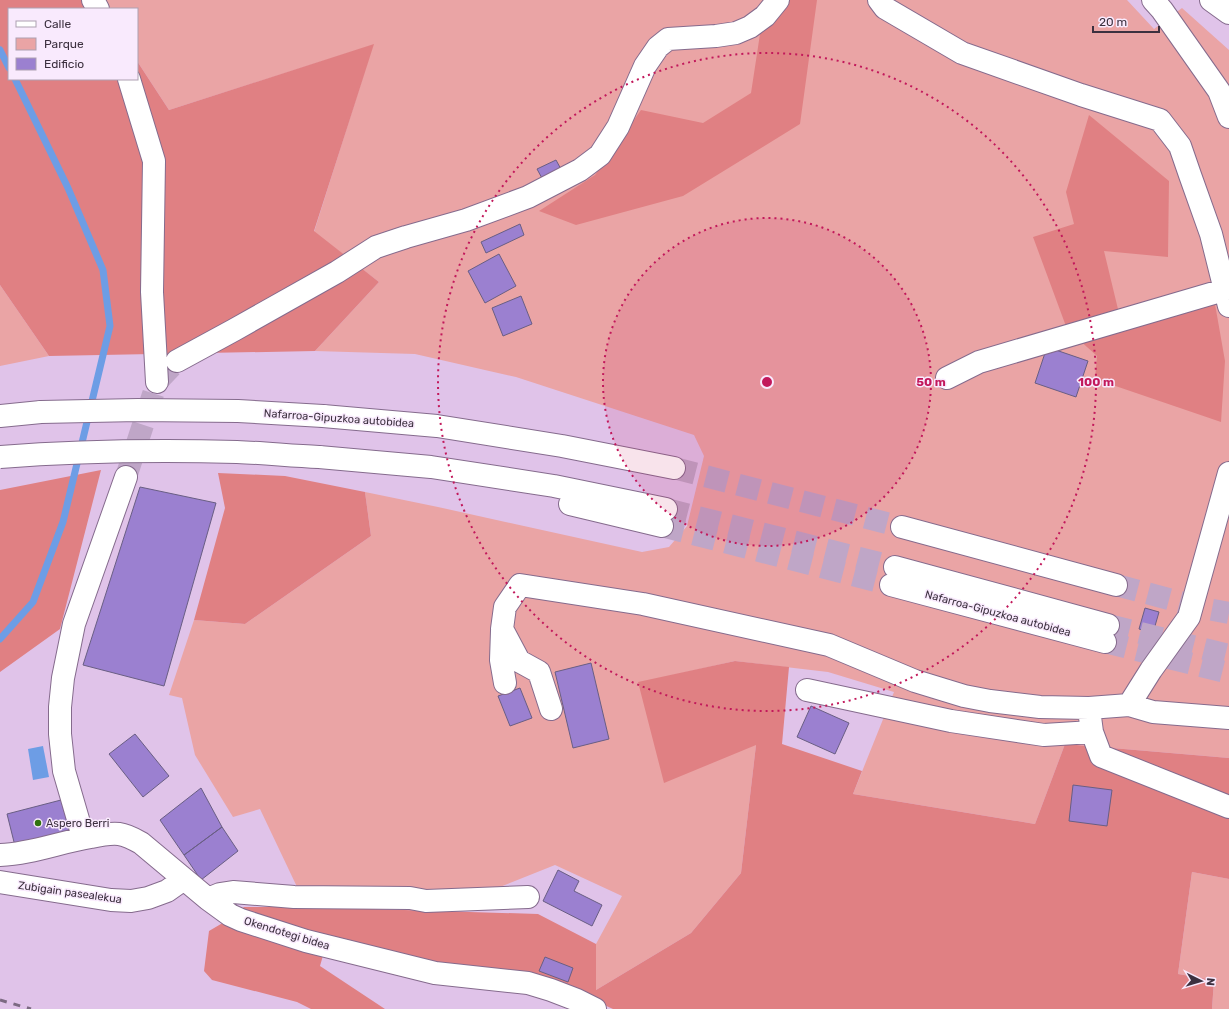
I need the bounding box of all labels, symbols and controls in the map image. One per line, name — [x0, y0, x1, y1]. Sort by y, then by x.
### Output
legend — [8, 8, 138, 80]
scale bar — [1093, 8, 1159, 34]
text: 20 m — [1099, 15, 1127, 29]
text: Calle — [44, 17, 71, 31]
text: Parque — [44, 37, 84, 51]
text: Edificio — [44, 57, 84, 71]
centre of rings — [760, 375, 774, 389]
text: 50 m — [916, 375, 946, 389]
text: 100 m — [1078, 375, 1114, 389]
street label: Nafarroa-Gipuzkoa autobidea — [263, 407, 415, 430]
street label: Nafarroa-Gipuzkoa autobidea — [923, 588, 1072, 639]
place label: Aspero Berri — [46, 817, 109, 830]
marker: Aspero Berri — [33, 818, 43, 828]
street label: Zubigain pasealekua — [17, 879, 123, 906]
street label: Okendotegi bidea — [242, 914, 331, 953]
north arrow — [1181, 961, 1221, 1001]
text: N — [1204, 977, 1217, 986]

